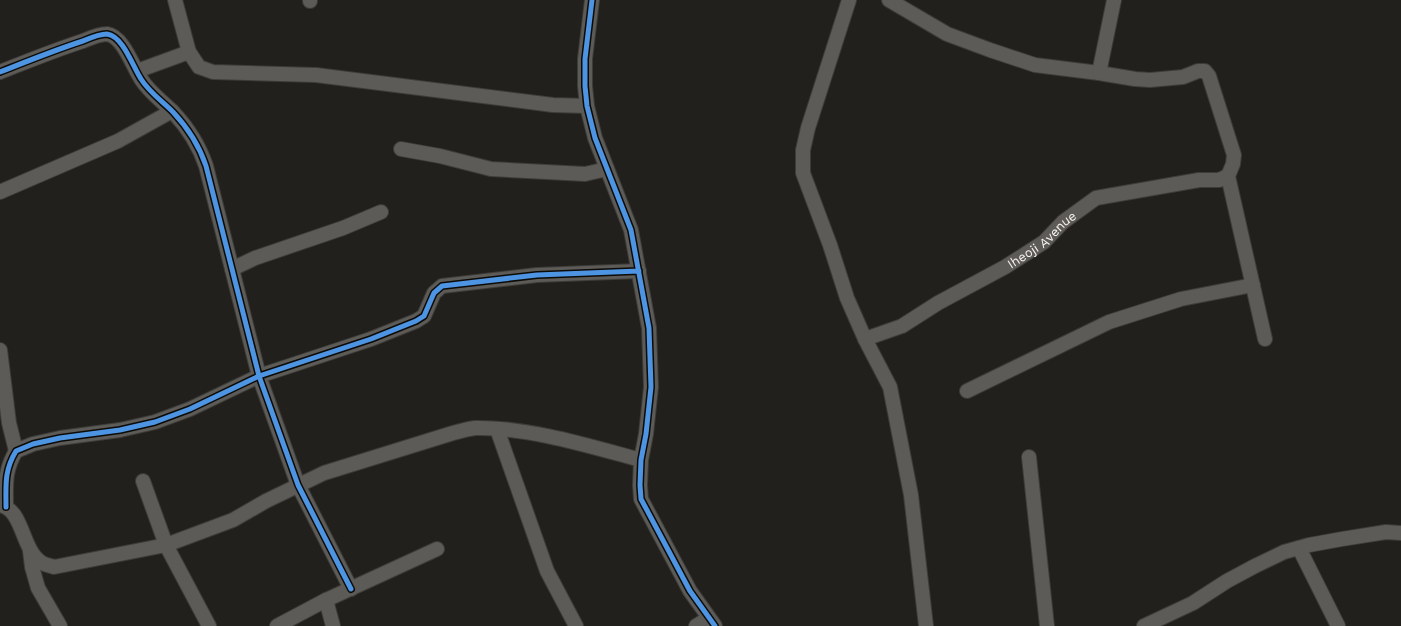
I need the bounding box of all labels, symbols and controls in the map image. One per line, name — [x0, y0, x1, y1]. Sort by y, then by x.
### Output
street label: Iheoji Avenue — [1004, 208, 1079, 271]

